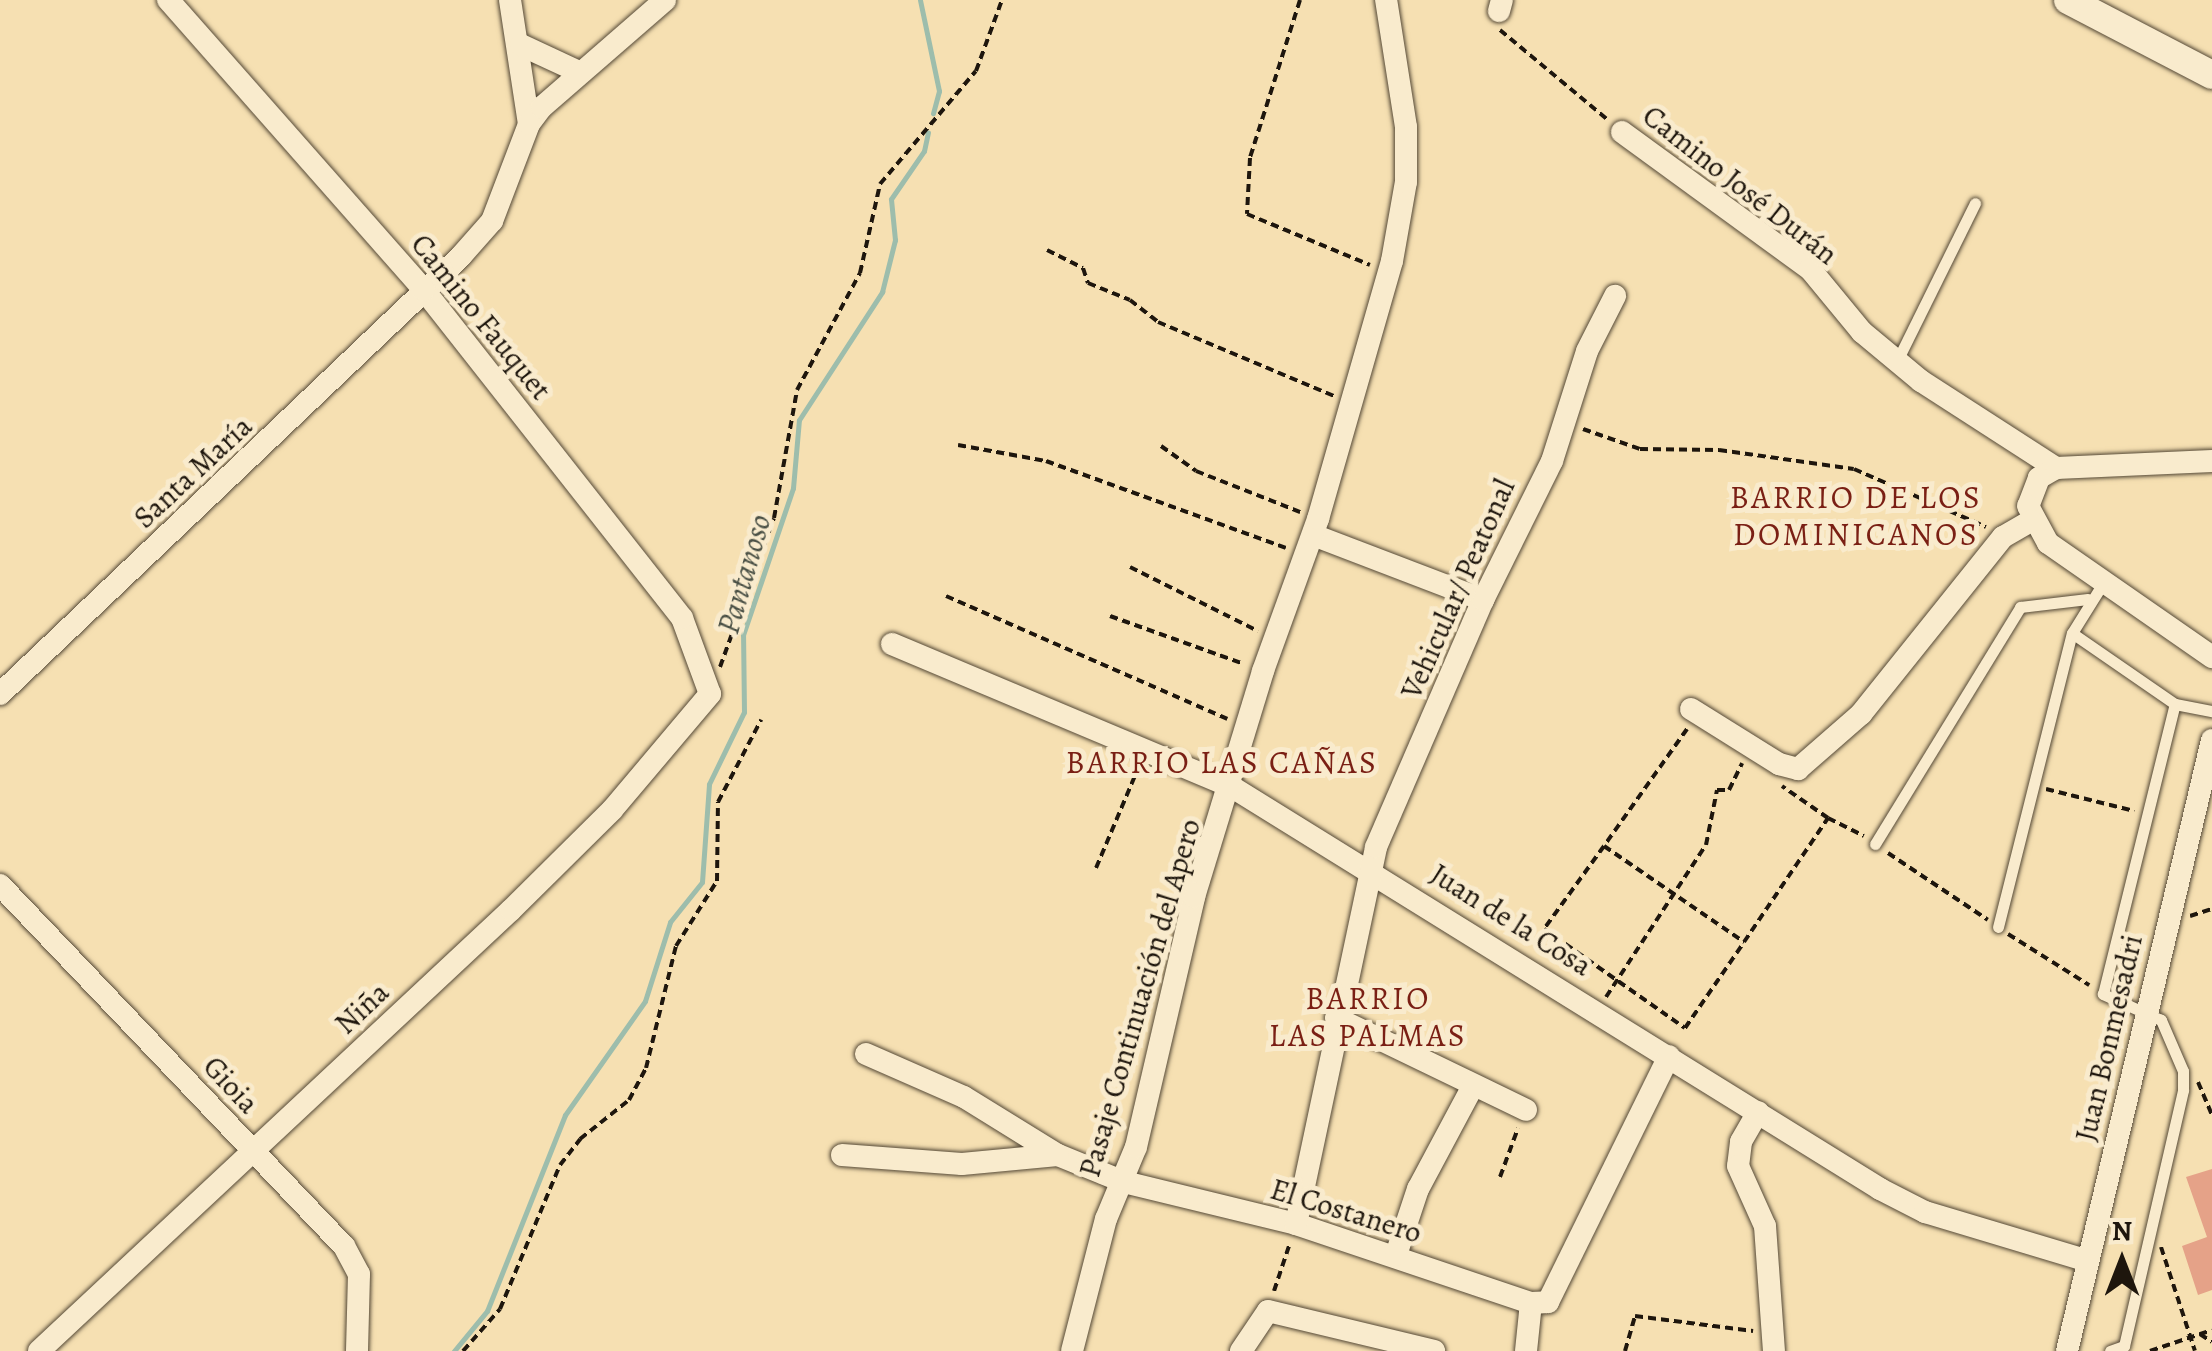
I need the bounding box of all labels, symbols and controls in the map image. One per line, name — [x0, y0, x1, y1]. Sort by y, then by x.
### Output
street label: Camino José Durán — [1635, 98, 1845, 272]
street label: Camino Fauquet — [403, 227, 559, 407]
street label: Santa María — [126, 408, 260, 536]
street label: Vehicular/ Peatonal — [1393, 474, 1523, 704]
district label: BARRIO DE LOS DOMINICANOS — [1730, 479, 1982, 554]
water label: Pantanoso — [709, 510, 779, 638]
district label: BARRIO LAS CAÑAS — [1066, 743, 1378, 781]
street label: Pasaje Continuación del Apero — [1072, 815, 1208, 1181]
street label: Juan de la Cosa — [1424, 856, 1598, 984]
street label: Juan Bonmesadri — [2068, 931, 2150, 1145]
street label: Niña — [328, 974, 396, 1042]
district label: BARRIO LAS PALMAS — [1269, 980, 1467, 1055]
street label: Gioia — [196, 1049, 266, 1121]
street label: El Costanero — [1266, 1171, 1426, 1251]
north arrow — [2072, 1211, 2172, 1311]
text: N — [2112, 1212, 2132, 1250]

